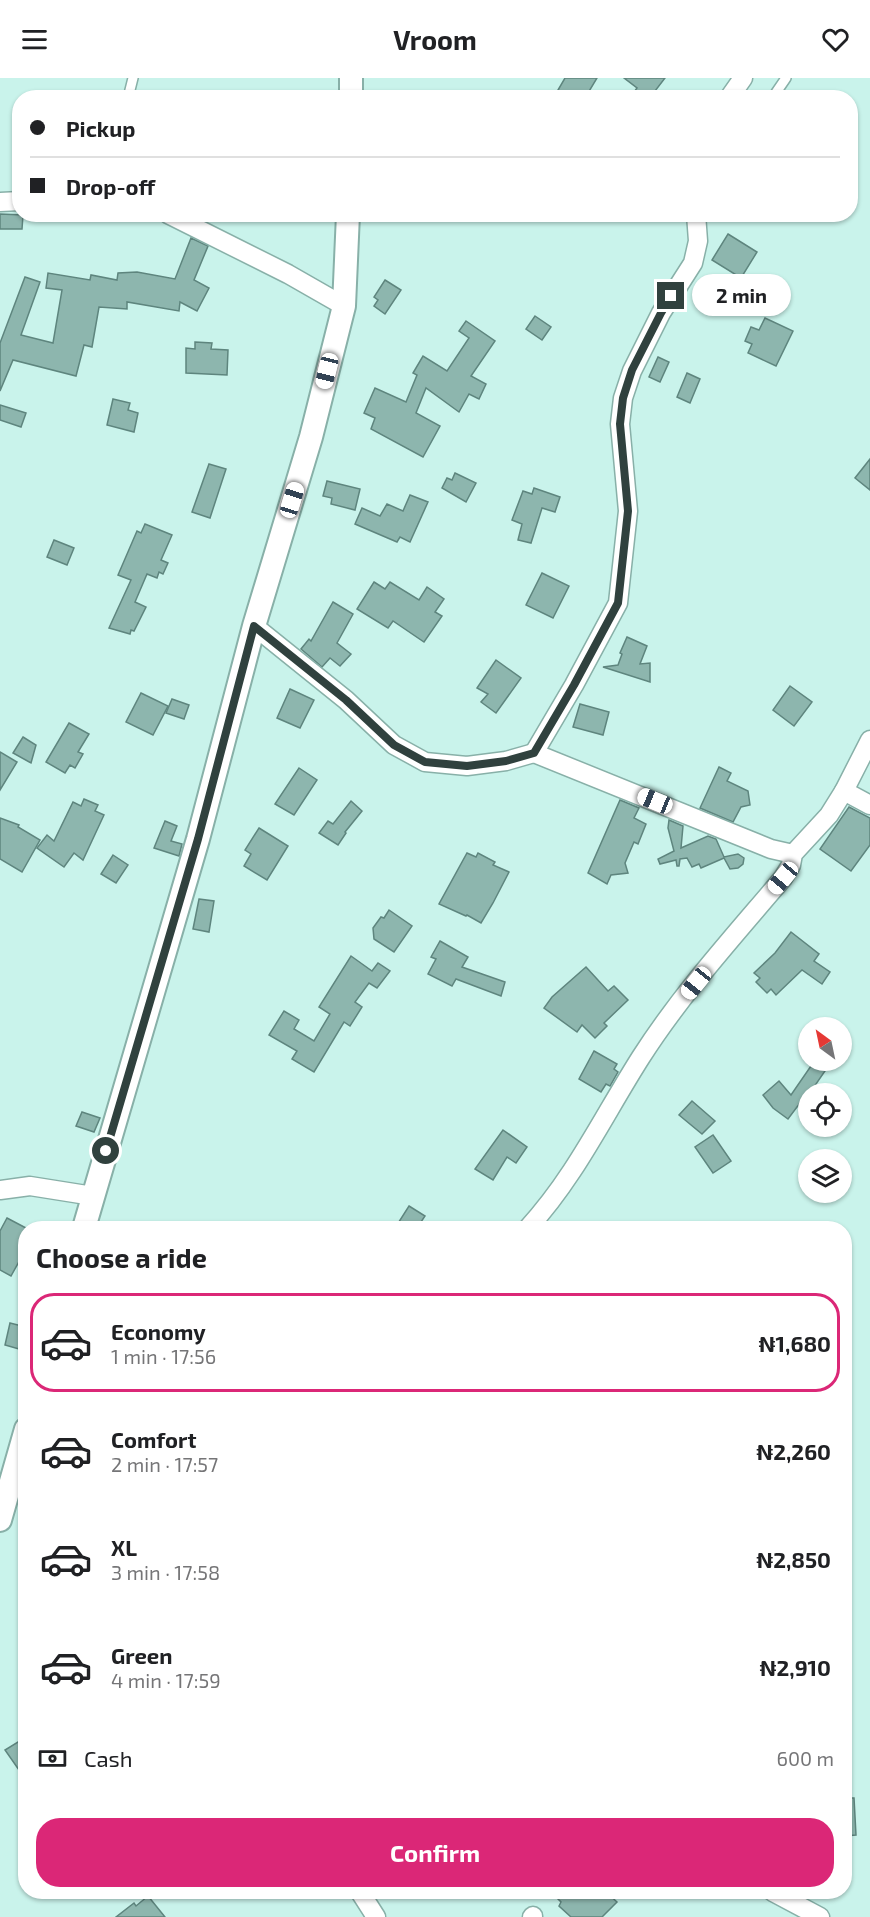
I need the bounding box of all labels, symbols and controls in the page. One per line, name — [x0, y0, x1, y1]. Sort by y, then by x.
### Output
icon: menu — [18, 23, 51, 56]
text: Vroom — [393, 23, 477, 55]
icon: heart — [819, 23, 852, 56]
text: Pickup — [66, 115, 135, 141]
text: Drop-off — [66, 173, 155, 199]
callout: 2 min — [692, 275, 791, 317]
route end — [657, 282, 684, 309]
text: 2 min — [716, 283, 767, 307]
car — [314, 351, 340, 391]
car — [278, 480, 306, 520]
car — [635, 786, 675, 816]
car — [765, 858, 801, 898]
car — [678, 963, 714, 1003]
north arrow — [798, 1017, 852, 1071]
map controls — [798, 1017, 852, 1203]
button: locate — [798, 1083, 852, 1137]
route start — [92, 1137, 119, 1164]
button: layers — [798, 1149, 852, 1203]
text: Choose a ride — [36, 1241, 207, 1273]
icon: car — [39, 1316, 93, 1370]
text: Economy — [111, 1318, 206, 1344]
text: ₦1,680 — [759, 1330, 831, 1356]
text: 1 min · 17:56 — [111, 1344, 216, 1368]
icon: car — [39, 1424, 93, 1478]
text: Comfort — [111, 1426, 196, 1452]
text: ₦2,260 — [756, 1438, 831, 1464]
text: 2 min · 17:57 — [111, 1452, 218, 1476]
icon: car — [39, 1532, 93, 1586]
text: XL — [111, 1534, 137, 1560]
text: ₦2,850 — [756, 1546, 831, 1572]
text: 3 min · 17:58 — [111, 1560, 220, 1584]
icon: car — [39, 1640, 93, 1694]
text: Green — [111, 1642, 173, 1668]
text: ₦2,910 — [760, 1654, 831, 1680]
text: 4 min · 17:59 — [111, 1668, 221, 1692]
icon: cash — [36, 1742, 69, 1775]
text: Cash — [84, 1745, 133, 1771]
text: 600 m — [776, 1746, 834, 1770]
button: Confirm — [36, 1818, 834, 1887]

